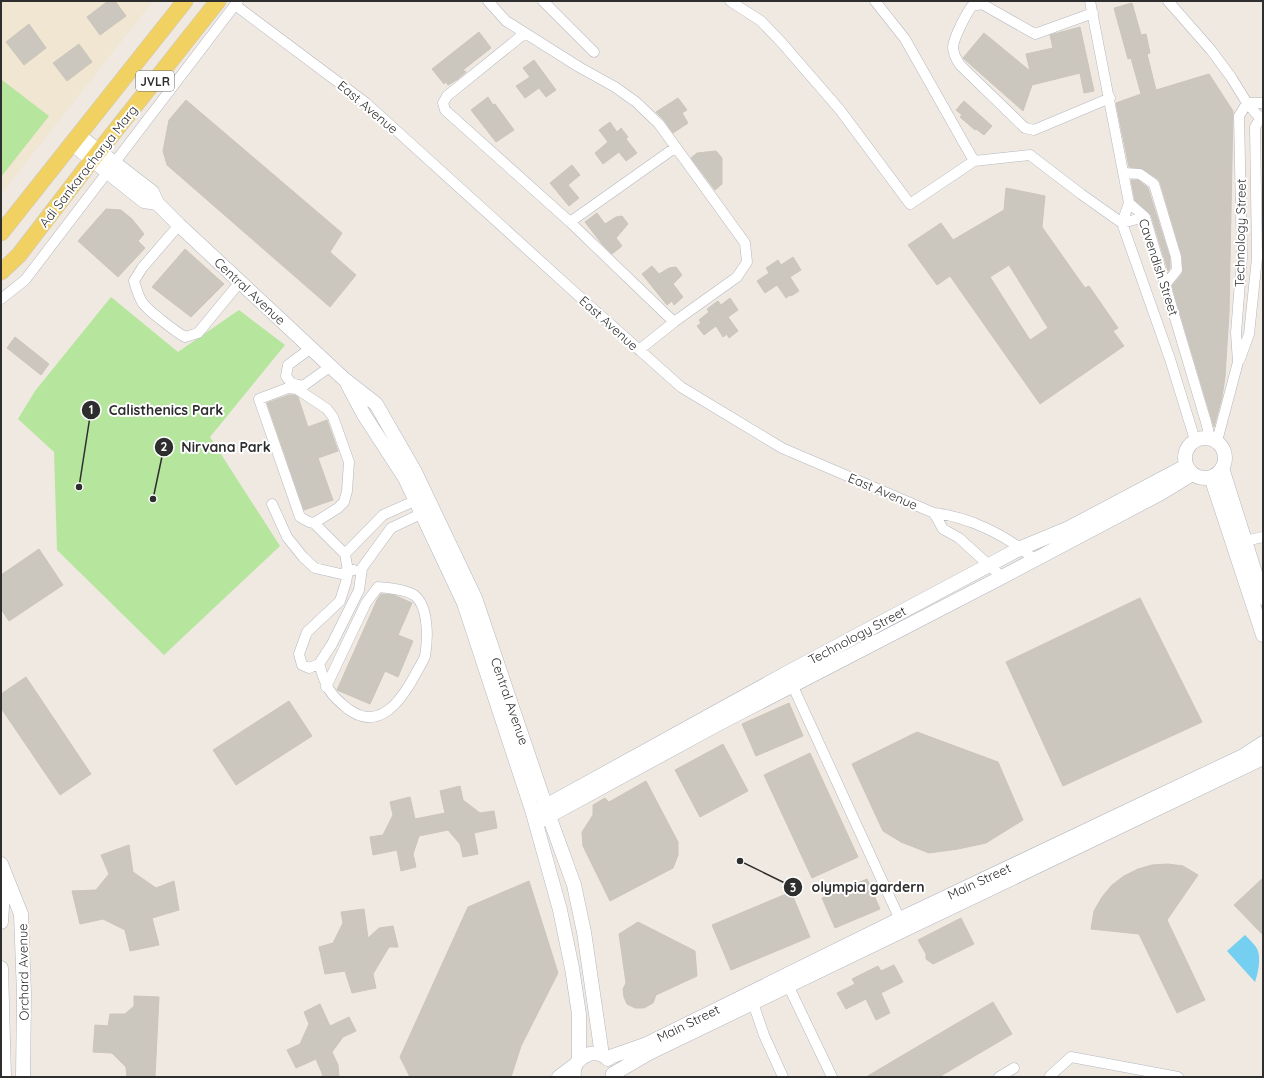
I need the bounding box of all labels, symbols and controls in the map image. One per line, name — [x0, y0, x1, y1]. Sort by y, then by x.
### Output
road number: JVLR — [136, 71, 174, 91]
street label: East Avenue — [335, 77, 401, 137]
street label: Adi Sankaracharya Marg — [35, 102, 141, 230]
street label: Technology Street — [1231, 179, 1249, 287]
street label: Cavendish Street — [1136, 216, 1182, 318]
street label: Central Avenue — [211, 254, 289, 328]
street label: East Avenue — [576, 292, 642, 354]
callout: Calisthenics Park — [81, 397, 231, 423]
text: Calisthenics Park — [109, 401, 223, 419]
text: 1 — [89, 402, 93, 417]
callout: Nirvana Park — [154, 434, 279, 460]
text: Nirvana Park — [181, 438, 271, 456]
text: 2 — [161, 439, 168, 454]
street label: East Avenue — [846, 469, 920, 513]
street label: Technology Street — [805, 602, 909, 668]
street label: Central Avenue — [488, 655, 532, 747]
street label: Main Street — [945, 859, 1013, 903]
callout: olympia gardern — [783, 874, 933, 900]
text: olympia gardern — [811, 878, 925, 896]
text: 3 — [790, 880, 796, 895]
street label: Orchard Avenue — [14, 923, 32, 1021]
street label: Main Street — [654, 1001, 722, 1045]

